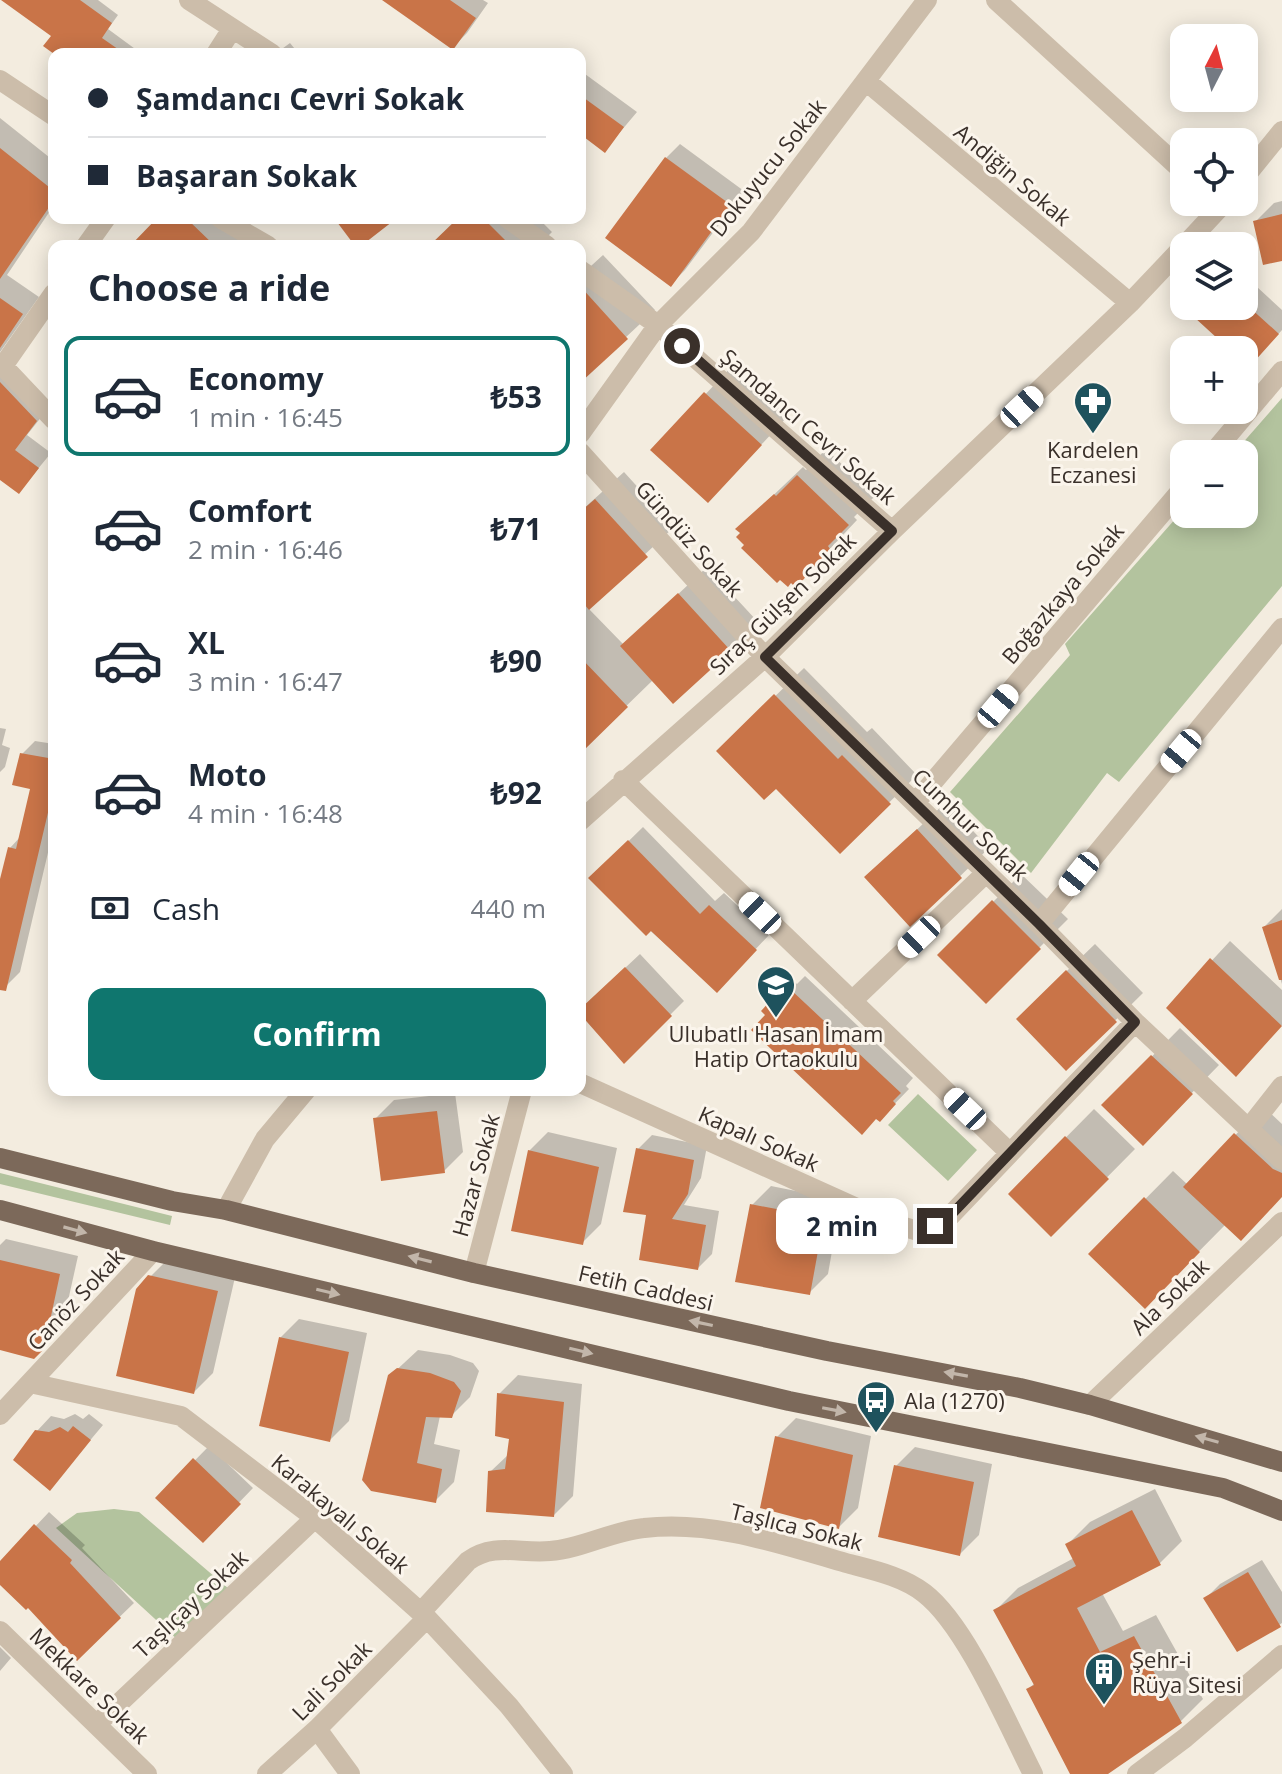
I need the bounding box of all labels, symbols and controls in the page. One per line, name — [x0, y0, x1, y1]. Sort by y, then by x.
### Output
north arrow — [1170, 24, 1258, 112]
map controls — [1170, 24, 1258, 528]
text: Şamdancı Cevri Sokak — [136, 78, 464, 119]
street label: Dokuyucu Sokak — [702, 91, 832, 242]
street label: Andiğin Sokak — [948, 116, 1078, 232]
button: locate — [1170, 128, 1258, 216]
text: Başaran Sokak — [136, 155, 357, 196]
button: layers — [1170, 232, 1258, 320]
text: Choose a ride — [88, 263, 330, 312]
route start — [664, 328, 700, 364]
button: + — [1170, 336, 1258, 424]
street label: Şamdancı Cevri Sokak — [715, 341, 904, 511]
text: Economy — [188, 358, 324, 399]
icon: car — [92, 360, 164, 432]
text: ₺53 — [491, 376, 542, 417]
pharmacy icon: Kardelen Eczanesi — [1072, 380, 1114, 435]
car — [996, 382, 1048, 432]
text: 1 min · 16:45 — [188, 399, 343, 435]
place label: Kardelen Eczanesi — [1047, 434, 1139, 489]
button: − — [1170, 440, 1258, 528]
street label: Gündüz Sokak — [630, 473, 750, 603]
text: Comfort — [188, 490, 312, 531]
icon: car — [92, 492, 164, 564]
text: ₺71 — [491, 508, 542, 549]
street label: Boğazkaya Sokak — [994, 516, 1130, 670]
street label: Sıraç Gülşen Sokak — [702, 525, 862, 681]
text: 2 min · 16:46 — [188, 531, 343, 567]
text: XL — [188, 622, 225, 663]
icon: car — [92, 624, 164, 696]
text: ₺90 — [491, 640, 542, 681]
text: 3 min · 16:47 — [188, 663, 343, 699]
car — [973, 680, 1023, 732]
car — [1156, 725, 1206, 777]
text: Moto — [188, 754, 266, 795]
icon: car — [92, 756, 164, 828]
street label: Cumhur Sokak — [907, 761, 1036, 887]
text: ₺92 — [491, 772, 542, 813]
text: 4 min · 16:48 — [188, 795, 343, 831]
car — [1055, 848, 1103, 900]
icon: cash — [88, 886, 132, 930]
text: Cash — [152, 888, 220, 929]
car — [734, 888, 786, 938]
text: 440 m — [471, 890, 546, 926]
car — [893, 912, 945, 962]
school or university icon: Ulubatlı Hasan İmam Hatip Ortaokulu — [755, 964, 797, 1019]
button: Confirm — [88, 988, 546, 1080]
place label: Ulubatlı Hasan İmam Hatip Ortaokulu — [669, 1018, 883, 1073]
car — [939, 1084, 991, 1134]
street label: Kapalı Sokak — [694, 1098, 824, 1178]
street label: Hazar Sokak — [444, 1110, 506, 1240]
callout: 2 min — [775, 1198, 907, 1254]
text: 2 min — [806, 1208, 878, 1244]
route end — [917, 1208, 953, 1244]
one-way arrow — [63, 1225, 88, 1237]
street label: Canöz Sokak — [20, 1241, 130, 1357]
street label: Ala Sokak — [1123, 1251, 1215, 1341]
one-way arrow — [407, 1253, 432, 1265]
street label: Fetih Caddesi — [576, 1257, 716, 1317]
one-way arrow — [316, 1286, 341, 1299]
one-way arrow — [688, 1316, 713, 1329]
one-way arrow — [569, 1345, 594, 1358]
one-way arrow — [943, 1368, 968, 1380]
bus stop icon: Ala (1270) — [855, 1379, 897, 1434]
place label: Ala (1270) — [904, 1385, 1005, 1415]
one-way arrow — [822, 1404, 847, 1417]
one-way arrow — [1195, 1432, 1219, 1445]
street label: Karakayalı Sokak — [266, 1446, 417, 1580]
street label: Taşlıca Sokak — [728, 1495, 867, 1557]
street label: Taşlıçay Sokak — [126, 1542, 254, 1664]
street label: Mekkare Sokak — [24, 1620, 157, 1750]
street label: Lali Sokak — [285, 1633, 378, 1726]
place label: Şehr-i Rüya Sitesi — [1132, 1644, 1242, 1699]
building icon: Şehr-i Rüya Sitesi — [1083, 1651, 1125, 1706]

